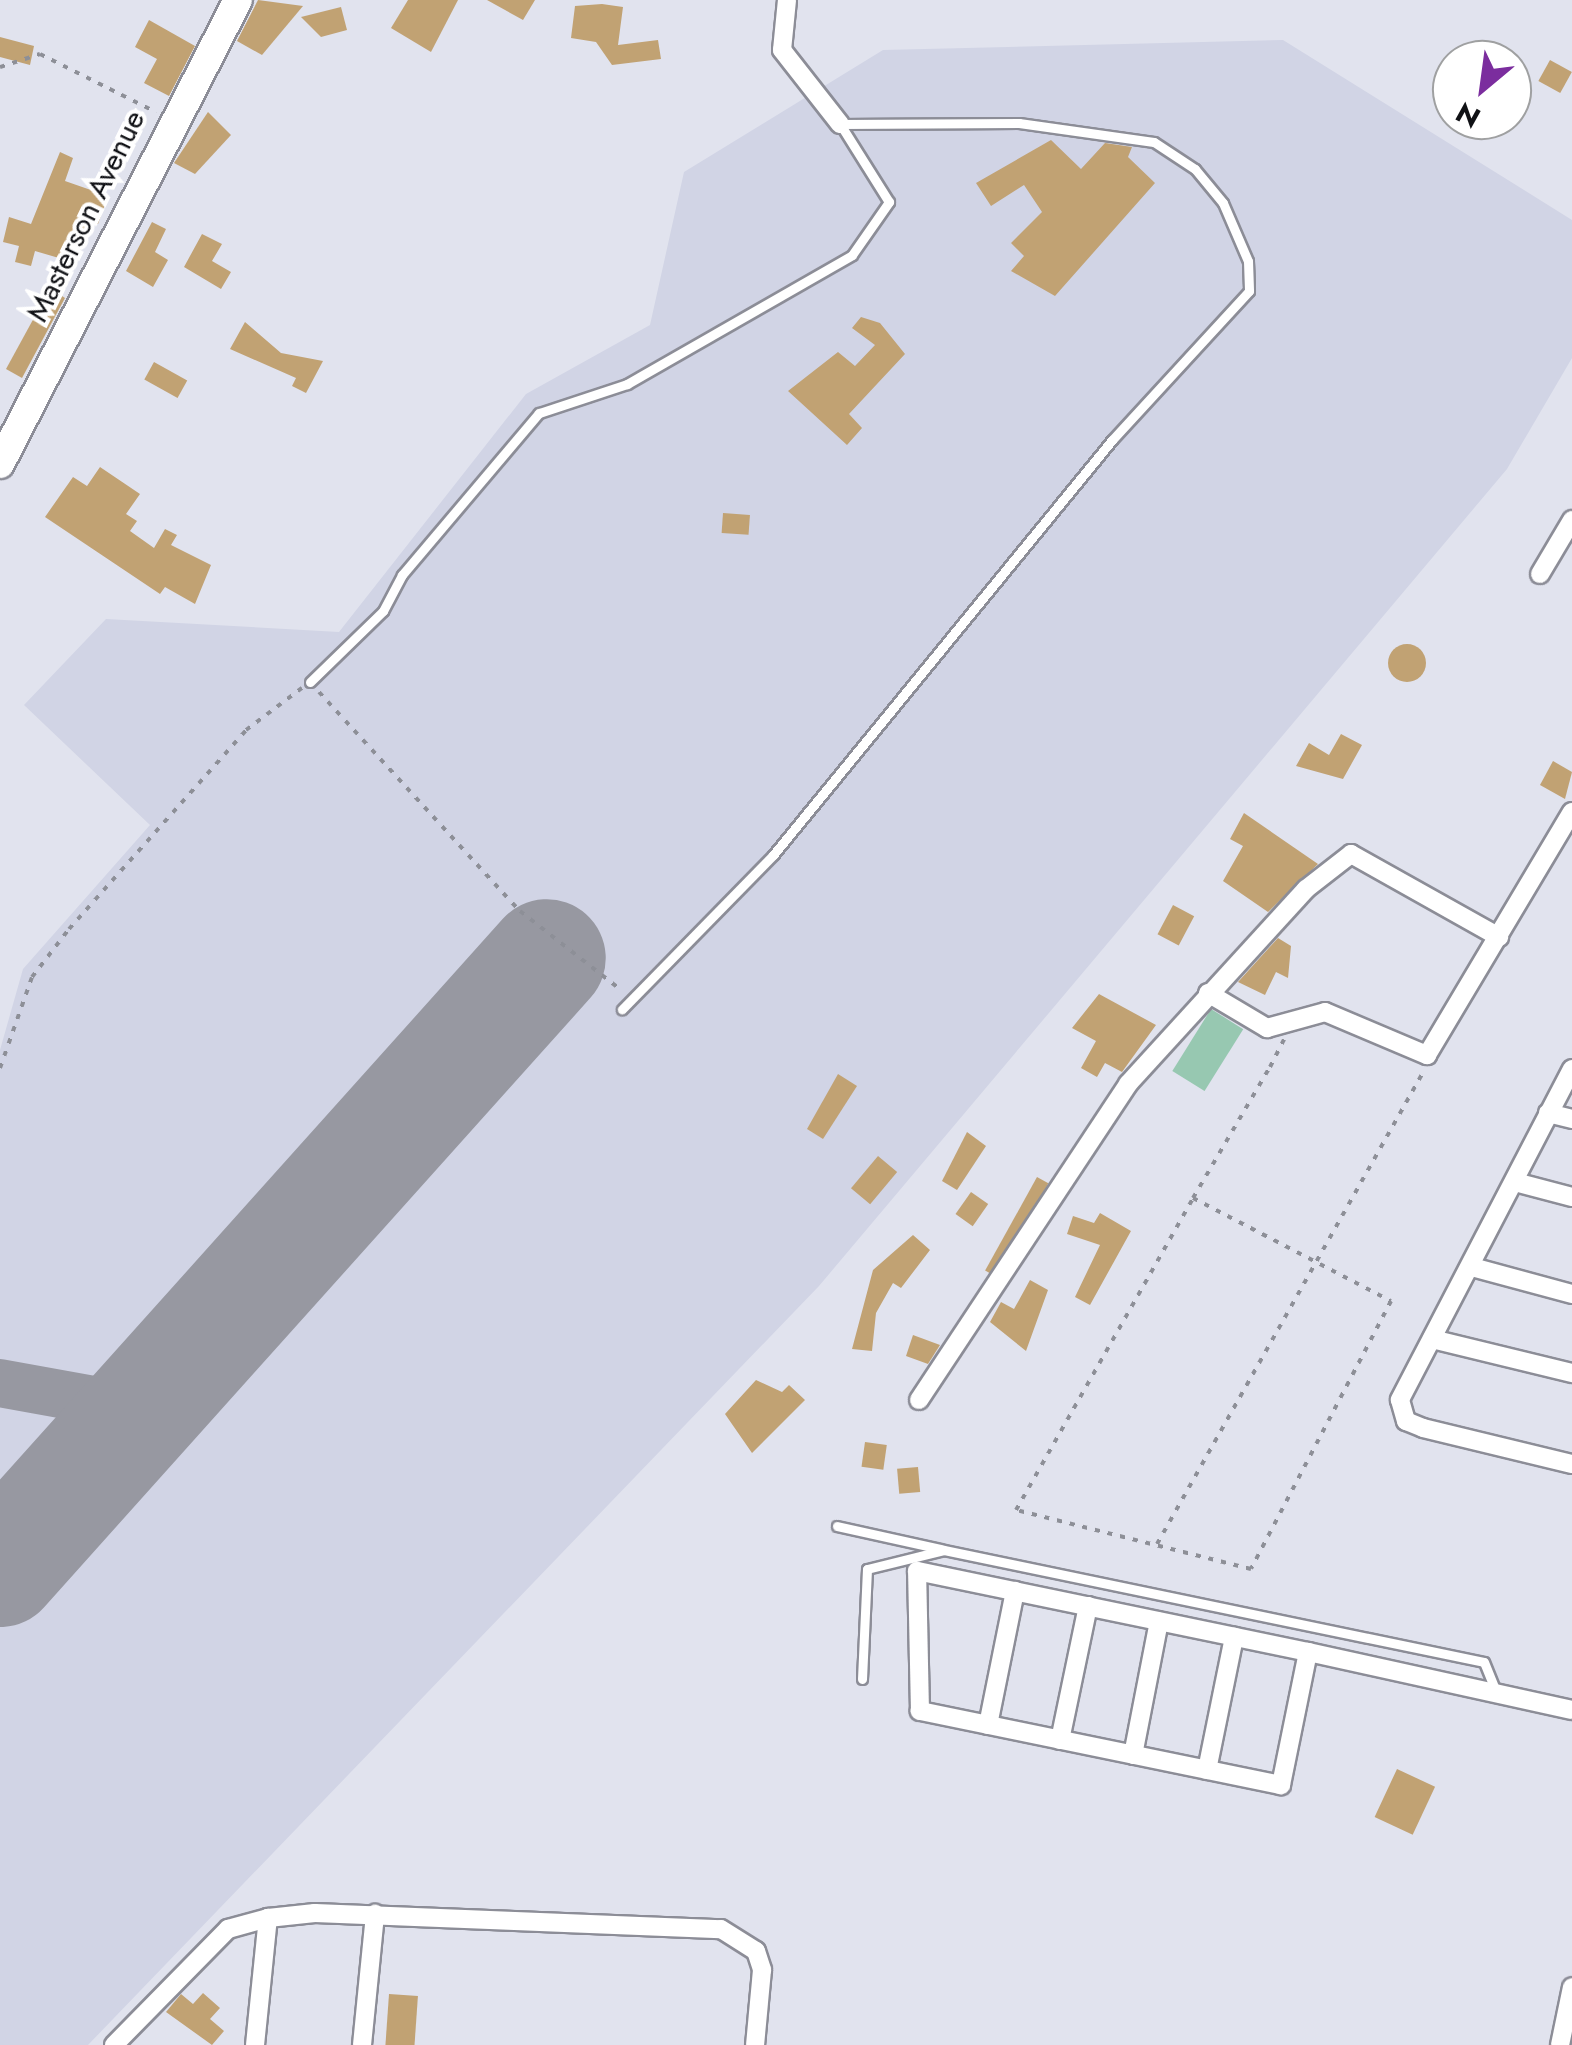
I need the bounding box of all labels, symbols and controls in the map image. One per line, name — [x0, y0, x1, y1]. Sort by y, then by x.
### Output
north arrow — [1432, 40, 1532, 140]
text: N — [1449, 92, 1488, 138]
street label: Masterson Avenue — [19, 105, 153, 327]

